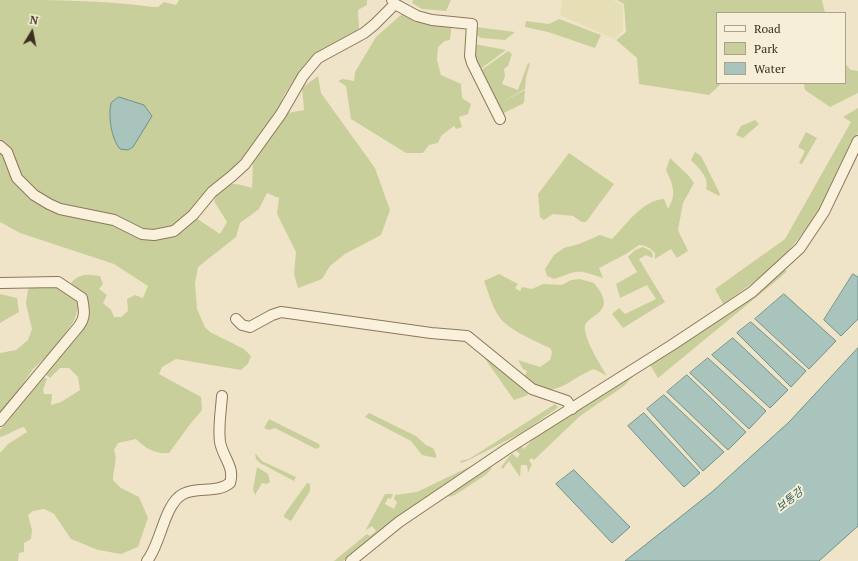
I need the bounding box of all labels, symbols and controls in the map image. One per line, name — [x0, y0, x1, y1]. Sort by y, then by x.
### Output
north arrow — [12, 12, 52, 52]
legend — [716, 12, 846, 84]
text: N — [29, 13, 39, 28]
text: Road — [754, 21, 781, 36]
text: Park — [754, 41, 778, 56]
text: Water — [754, 61, 786, 76]
water label: 보통강 — [774, 485, 806, 515]

